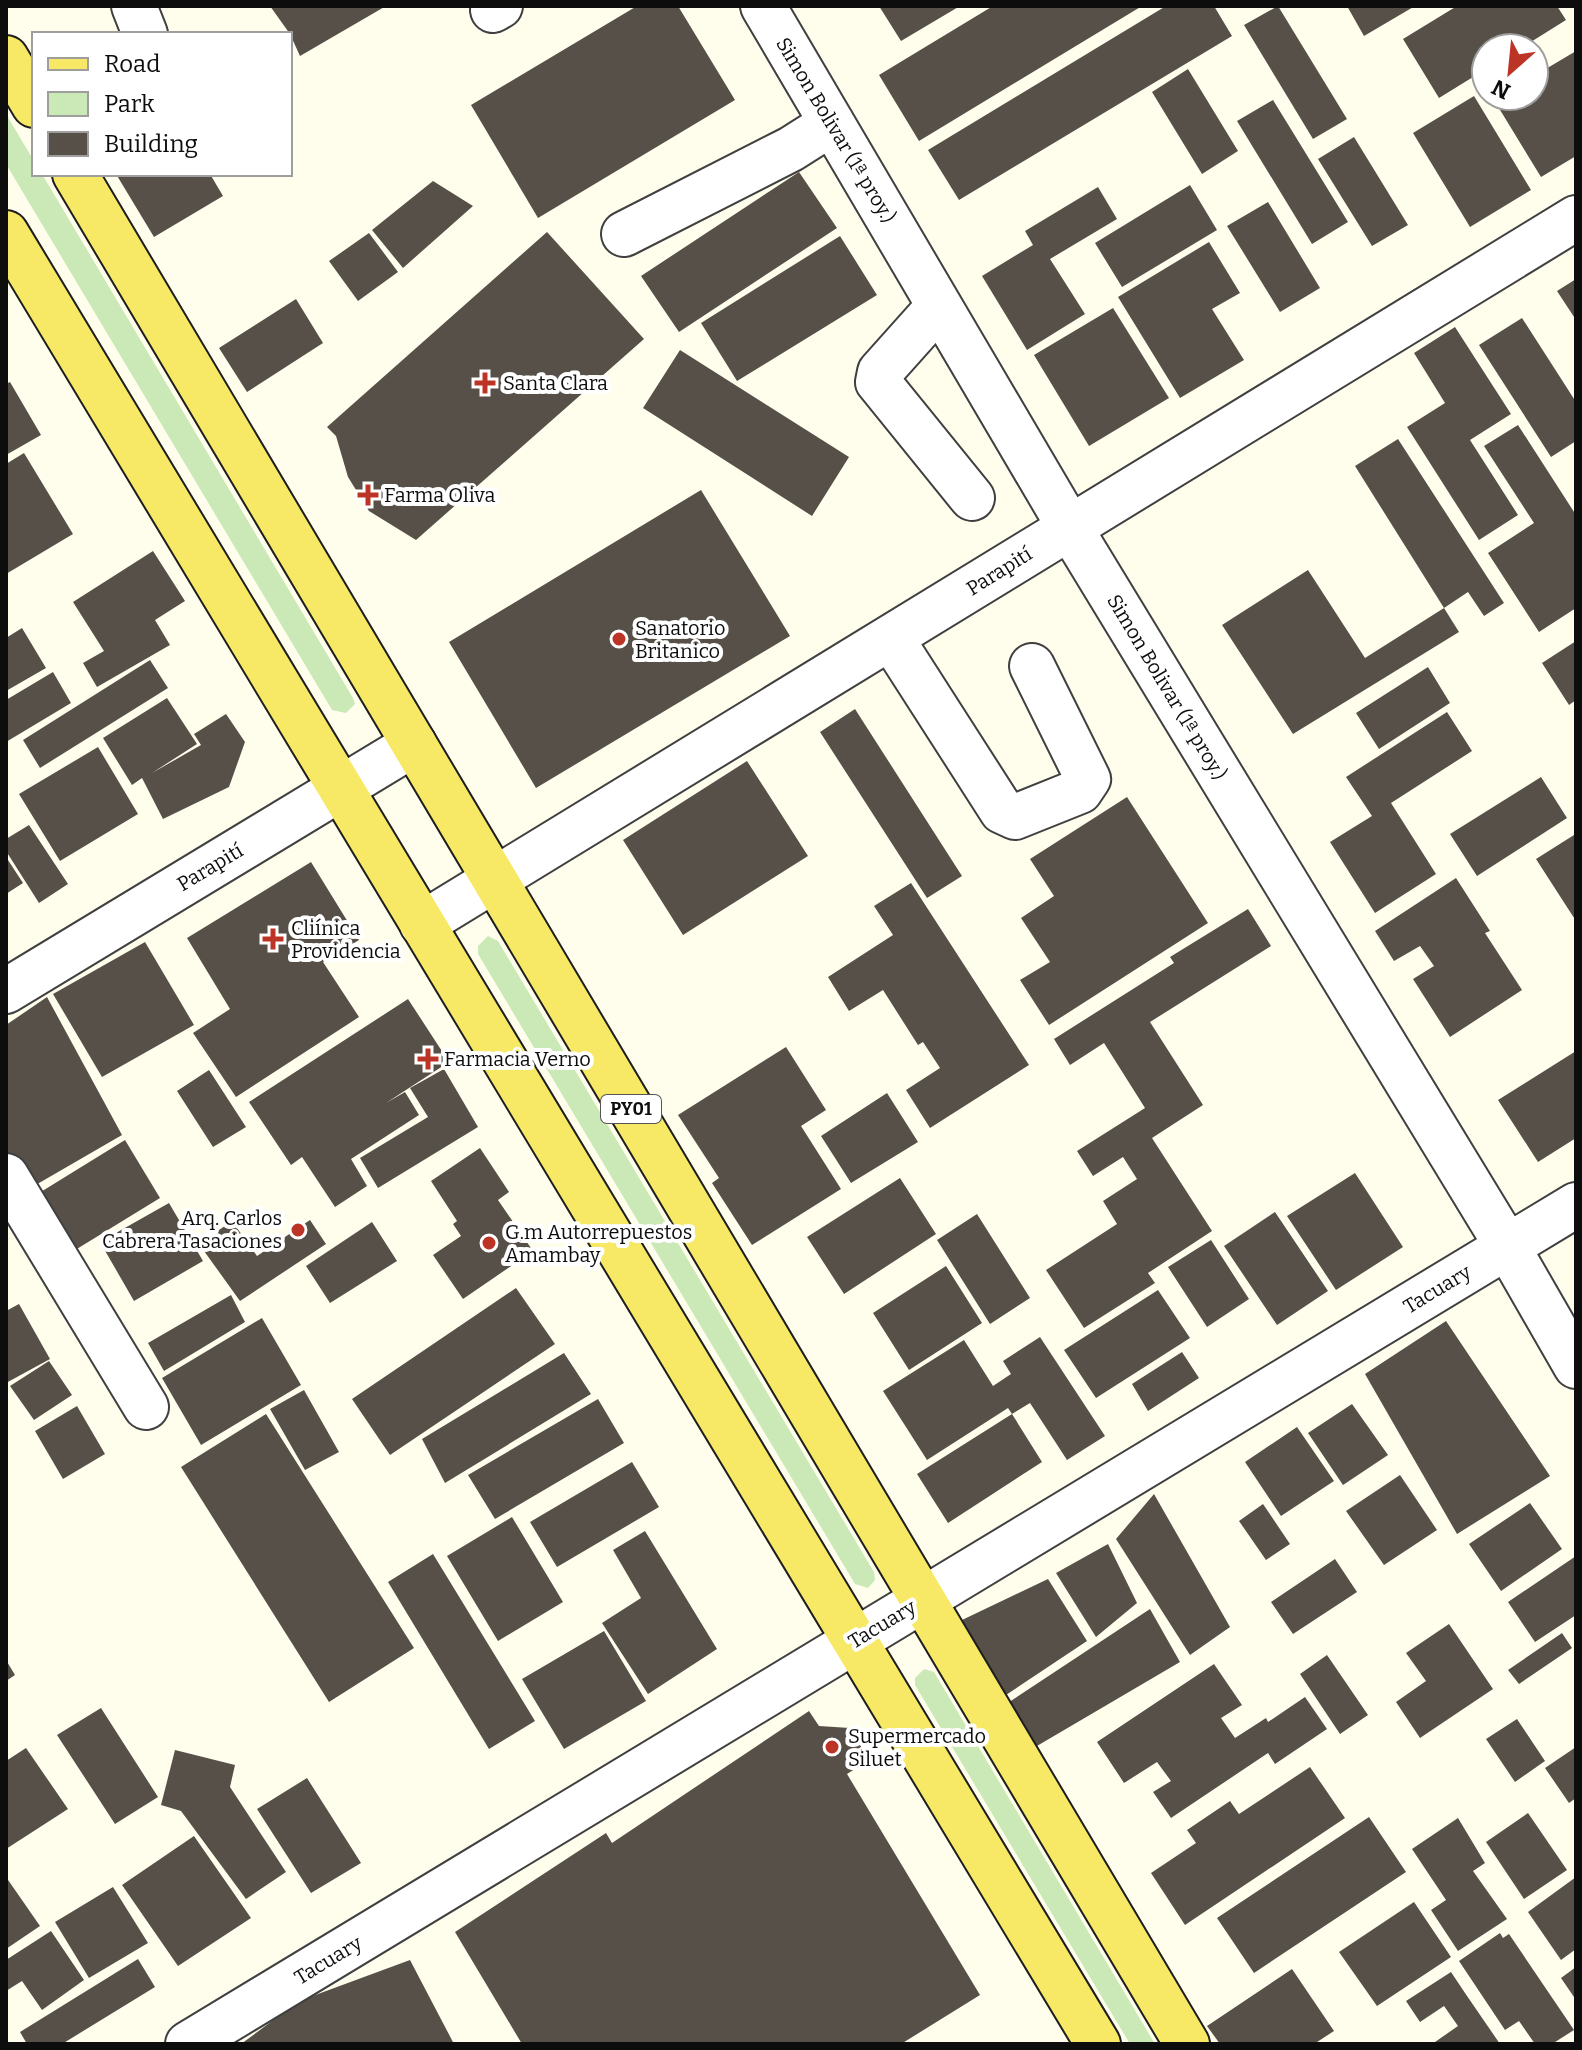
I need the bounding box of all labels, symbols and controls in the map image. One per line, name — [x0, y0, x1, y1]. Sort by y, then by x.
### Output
legend — [32, 32, 292, 176]
north arrow — [1470, 32, 1550, 112]
street label: Simon Bolivar (1ª proy.) — [771, 33, 901, 227]
text: Road — [104, 50, 160, 78]
text: N — [1487, 73, 1515, 105]
text: Park — [104, 90, 155, 118]
text: Building — [104, 130, 198, 158]
place label: Santa Clara — [503, 371, 608, 395]
marker: Santa Clara — [474, 372, 496, 394]
place label: Farma Oliva — [384, 483, 495, 507]
marker: Farma Oliva — [359, 486, 377, 504]
street label: Parapití — [962, 542, 1036, 600]
street label: Simon Bolivar (1ª proy.) — [1102, 590, 1232, 784]
place label: Sanatorio Britanico — [635, 616, 726, 663]
marker: Sanatorio Britanico — [610, 630, 628, 648]
street label: Parapití — [173, 838, 247, 896]
place label: Cliínica Providencia — [291, 916, 401, 963]
marker: Cliínica Providencia — [262, 928, 284, 950]
place label: Farmacia Verno — [444, 1047, 591, 1071]
marker: Farmacia Verno — [419, 1050, 437, 1068]
road number: PY01 — [601, 1095, 661, 1123]
place label: Arq. Carlos Cabrera Tasaciones — [102, 1206, 282, 1253]
place label: G.m Autorrepuestos Amambay — [505, 1220, 692, 1267]
marker: Arq. Carlos Cabrera Tasaciones — [289, 1221, 307, 1239]
marker: G.m Autorrepuestos Amambay — [480, 1234, 498, 1252]
street label: Tacuary — [1399, 1259, 1475, 1318]
street label: Tacuary — [844, 1594, 920, 1653]
place label: Supermercado Siluet — [848, 1724, 986, 1771]
marker: Supermercado Siluet — [823, 1738, 841, 1756]
street label: Tacuary — [290, 1930, 366, 1989]

